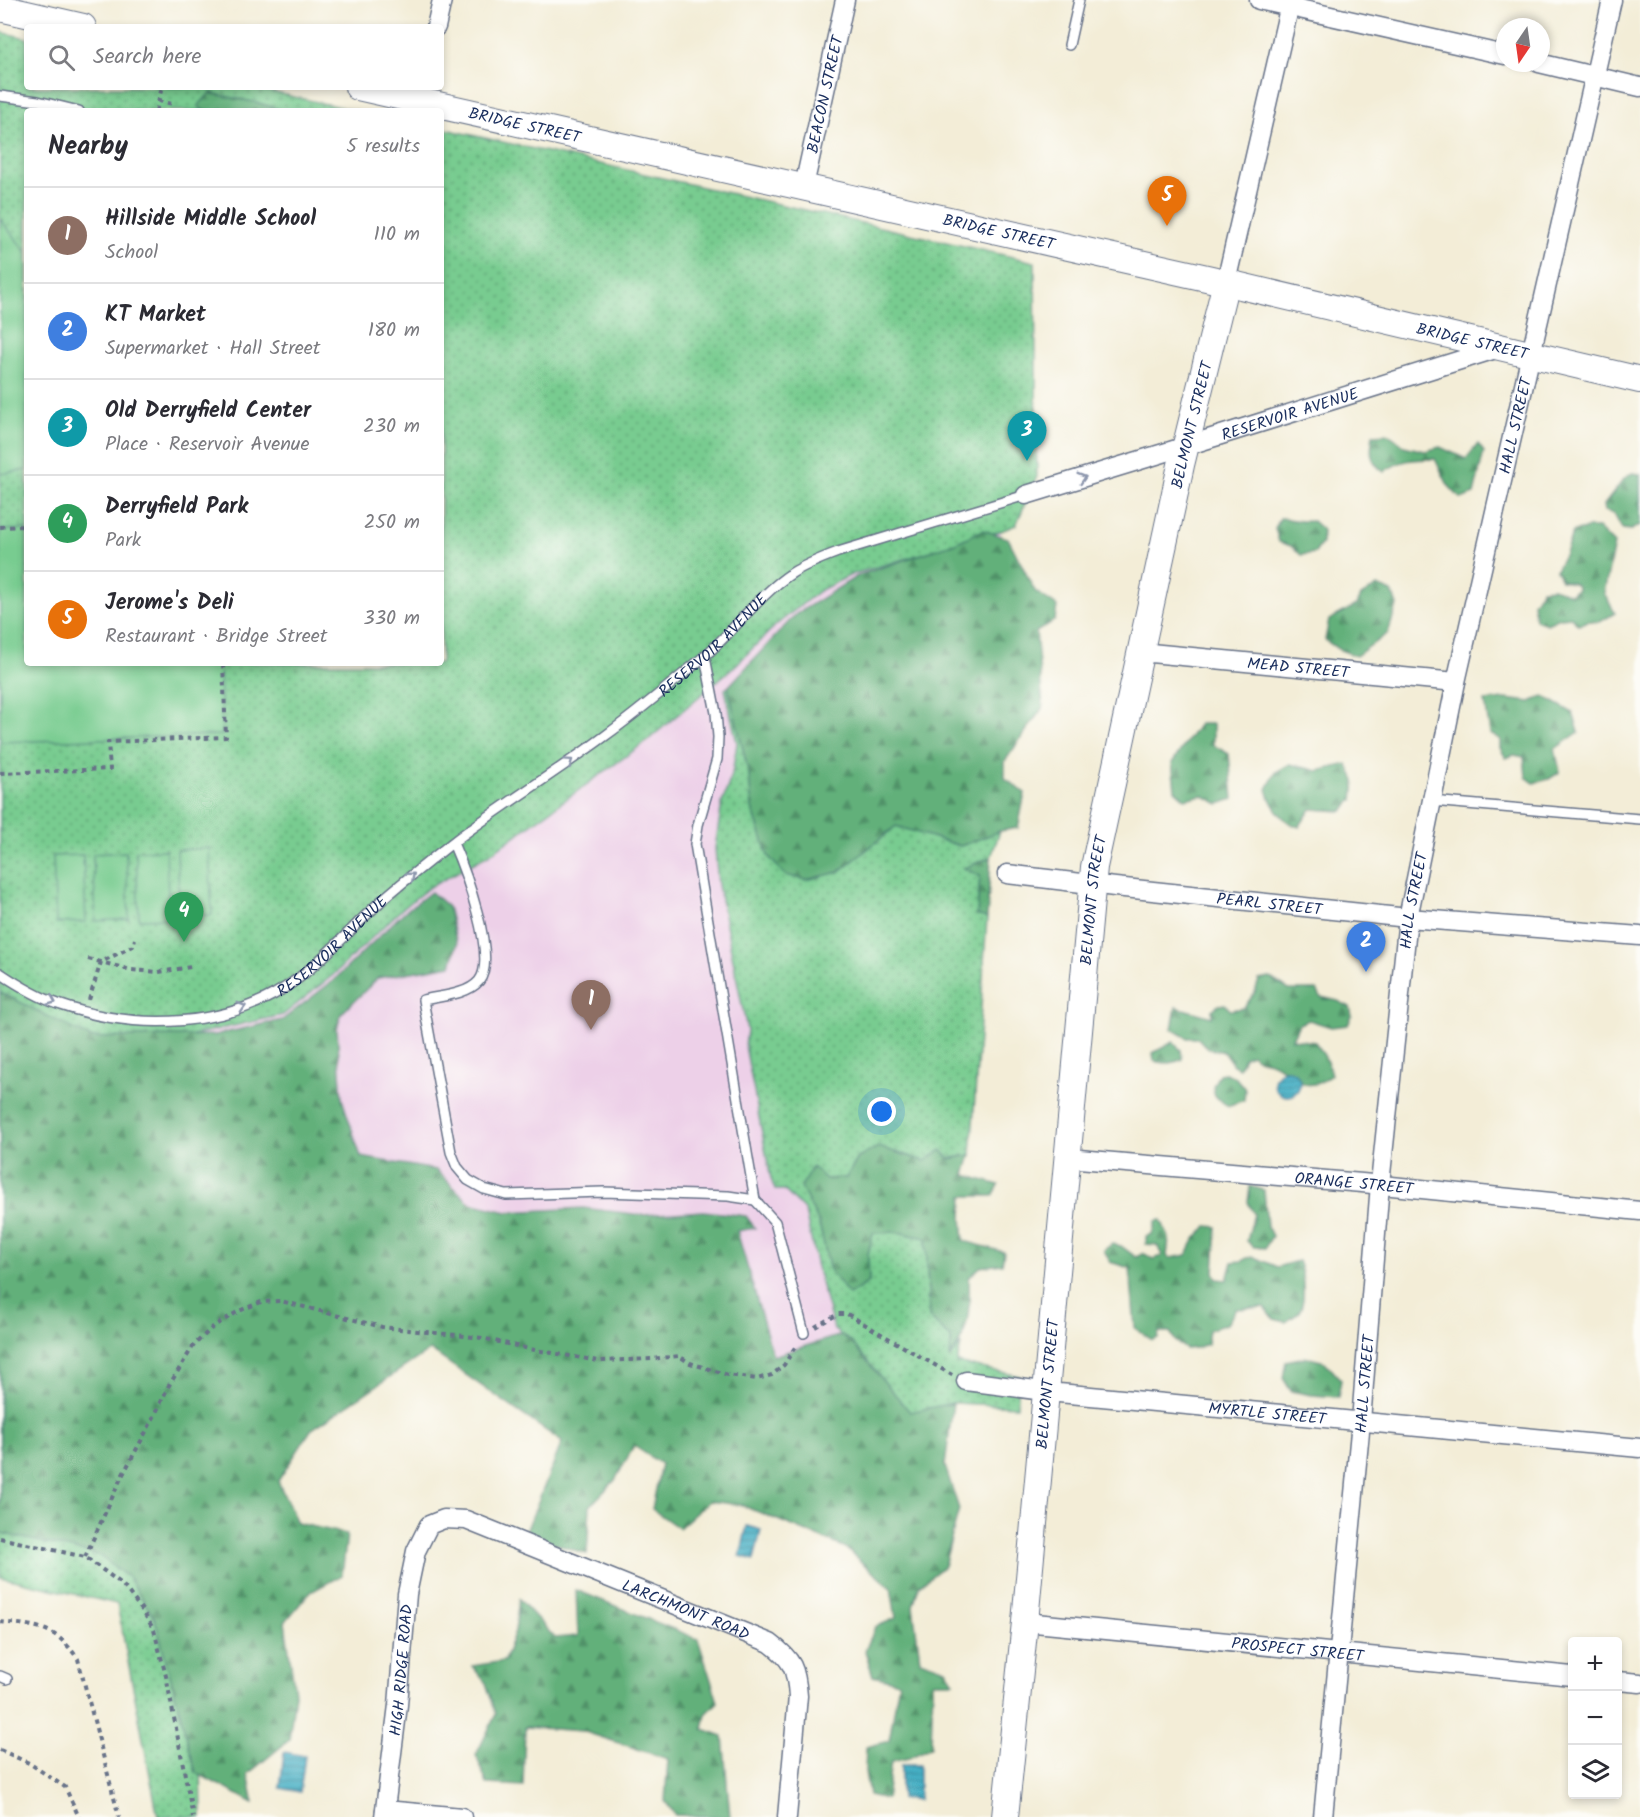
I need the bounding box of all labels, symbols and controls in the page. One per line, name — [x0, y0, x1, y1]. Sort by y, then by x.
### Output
north arrow — [1496, 18, 1550, 72]
search box — [24, 24, 444, 90]
street label: BEACON STREET — [801, 32, 851, 156]
text: Search here — [93, 40, 201, 75]
icon: search — [45, 41, 78, 74]
street label: BRIDGE STREET — [466, 101, 584, 151]
text: Nearby — [48, 126, 128, 168]
text: 5 results — [346, 131, 420, 163]
pin: 5 — [1148, 176, 1186, 226]
text: Hillside Middle School — [105, 202, 316, 237]
street label: BRIDGE STREET — [940, 208, 1058, 258]
text: 1 — [64, 219, 71, 251]
text: 110 m — [374, 219, 420, 251]
text: School — [105, 237, 158, 269]
text: KT Market — [105, 298, 206, 333]
text: 2 — [62, 315, 73, 347]
text: 180 m — [368, 315, 420, 347]
street label: BRIDGE STREET — [1414, 317, 1532, 368]
text: Supermarket · Hall Street — [105, 333, 321, 365]
street label: BELMONT STREET — [1165, 357, 1220, 491]
street label: HALL STREET — [1493, 374, 1540, 476]
street label: RESERVOIR AVENUE — [1218, 382, 1362, 448]
text: Old Derryfield Center — [105, 394, 311, 429]
text: 3 — [62, 411, 73, 443]
text: 230 m — [363, 411, 420, 443]
pin: 3 — [1008, 412, 1046, 461]
text: Place · Reservoir Avenue — [105, 429, 309, 461]
one-way arrow — [1076, 473, 1087, 485]
text: Derryfield Park — [105, 490, 248, 525]
text: 4 — [62, 507, 73, 539]
text: 250 m — [364, 507, 420, 539]
text: Park — [105, 525, 141, 557]
text: Jerome's Deli — [105, 586, 234, 621]
street label: RESERVOIR AVENUE — [653, 588, 774, 704]
text: 5 — [62, 603, 73, 635]
text: 330 m — [363, 603, 420, 635]
text: Restaurant · Bridge Street — [105, 621, 327, 653]
street label: MEAD STREET — [1246, 651, 1352, 686]
one-way arrow — [563, 758, 574, 769]
street label: BELMONT STREET — [1074, 832, 1115, 966]
street label: HALL STREET — [1394, 849, 1435, 950]
one-way arrow — [405, 873, 416, 884]
street label: PEARL STREET — [1215, 887, 1325, 923]
street label: RESERVOIR AVENUE — [272, 889, 394, 1004]
pin: 4 — [164, 892, 204, 942]
pin: 2 — [1346, 922, 1386, 972]
pin: 1 — [572, 980, 610, 1030]
one-way arrow — [45, 994, 56, 1006]
one-way arrow — [236, 1002, 247, 1014]
your location — [867, 1097, 896, 1126]
street label: ORANGE STREET — [1293, 1166, 1416, 1202]
street label: BELMONT STREET — [1030, 1317, 1067, 1450]
street label: HALL STREET — [1349, 1333, 1382, 1434]
street label: MYRTLE STREET — [1207, 1396, 1329, 1432]
street label: LARCHMONT ROAD — [618, 1573, 753, 1648]
street label: HIGH RIDGE ROAD — [383, 1603, 420, 1737]
street label: PROSPECT STREET — [1230, 1631, 1366, 1670]
map controls — [1568, 1637, 1622, 1799]
button: + — [1568, 1637, 1622, 1691]
button: − — [1568, 1691, 1622, 1745]
button: layers — [1568, 1745, 1622, 1799]

